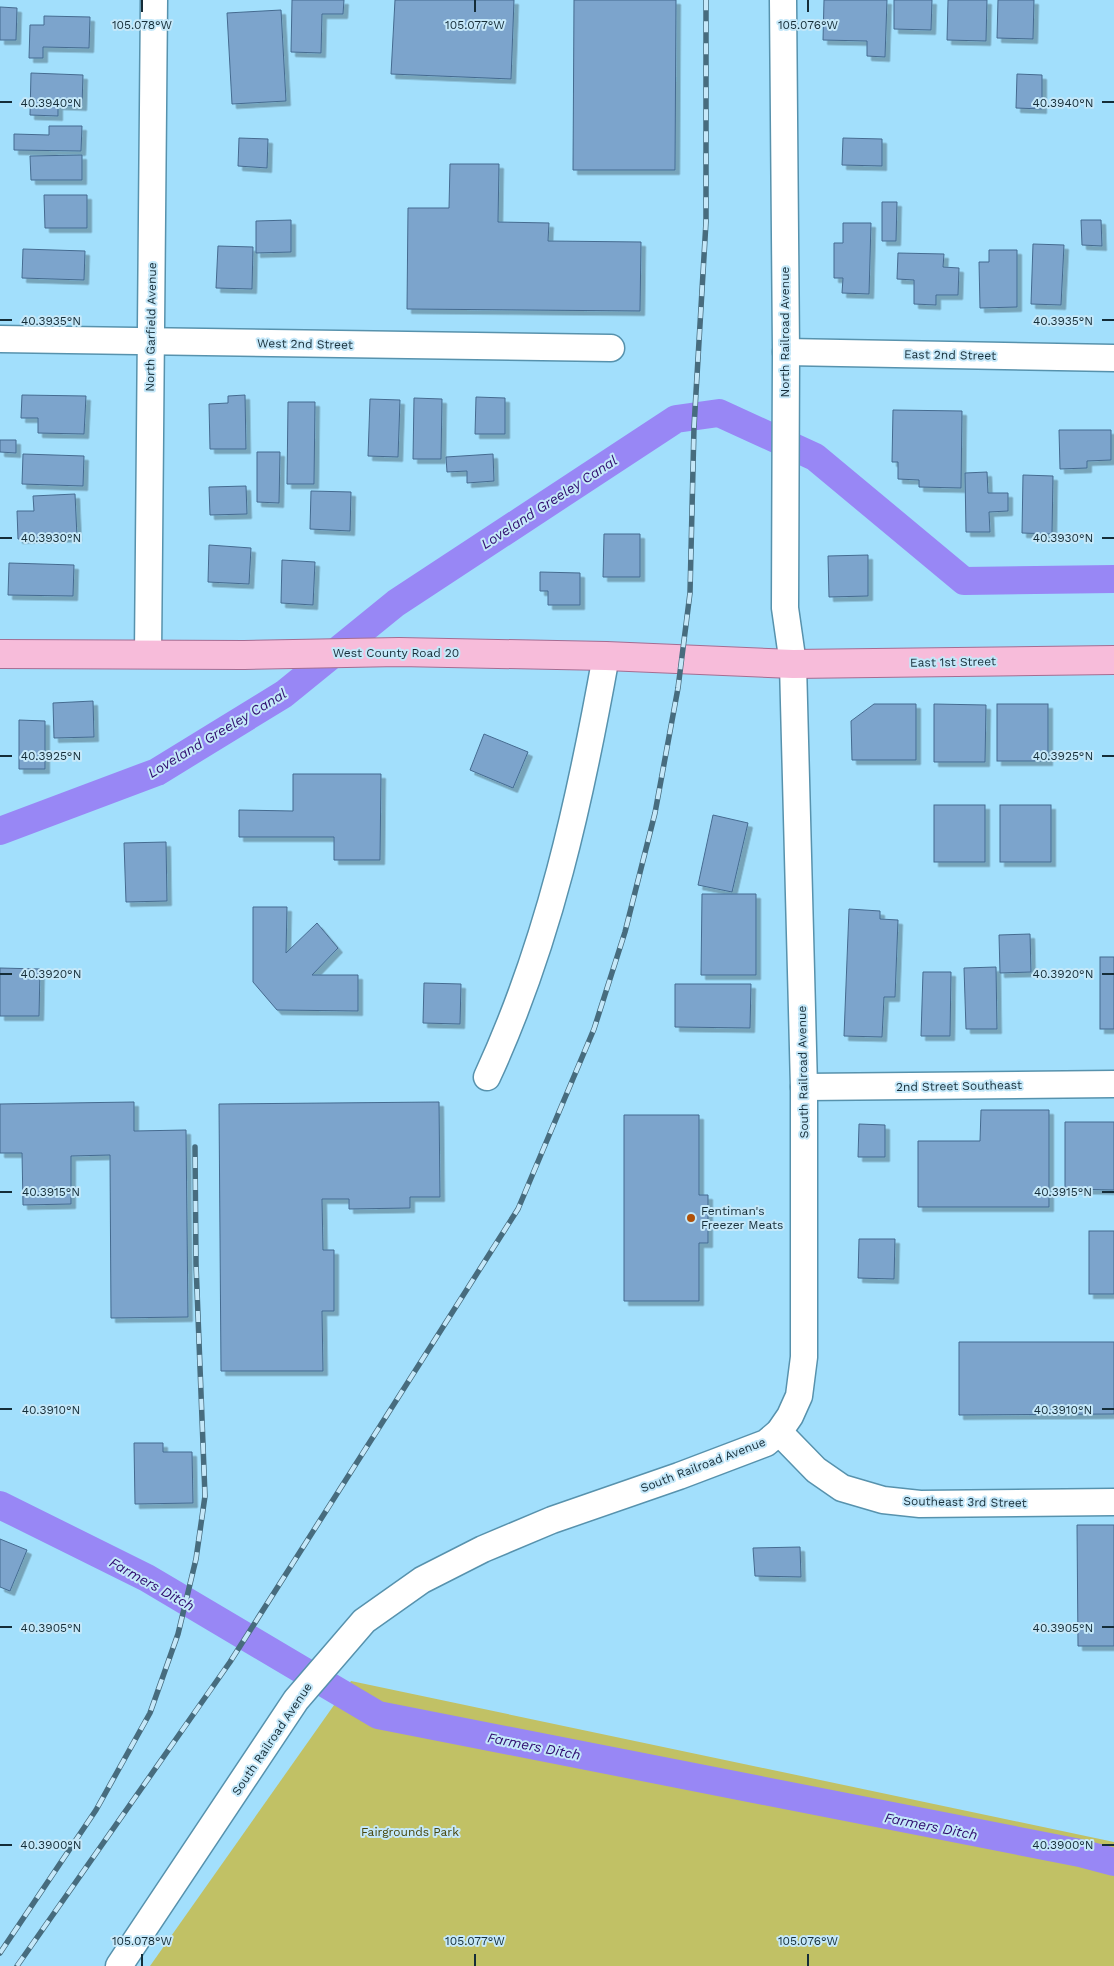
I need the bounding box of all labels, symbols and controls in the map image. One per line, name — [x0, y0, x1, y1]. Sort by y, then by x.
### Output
text: 105.078°W — [112, 18, 173, 32]
text: 105.077°W — [445, 18, 505, 32]
text: 105.076°W — [778, 18, 839, 32]
text: 40.3940°N — [20, 96, 82, 110]
text: 40.3940°N — [1032, 96, 1094, 110]
street label: North Garfield Avenue — [143, 262, 159, 392]
street label: North Railroad Avenue — [778, 266, 792, 397]
text: 40.3935°N — [21, 314, 81, 328]
text: 40.3935°N — [1033, 314, 1093, 328]
street label: West 2nd Street — [257, 336, 353, 352]
street label: East 2nd Street — [904, 347, 996, 363]
water label: Loveland Greeley Canal — [478, 452, 620, 552]
text: 40.3930°N — [21, 531, 81, 545]
text: 40.3930°N — [1033, 531, 1093, 545]
street label: West County Road 20 — [333, 646, 459, 660]
street label: East 1st Street — [910, 654, 996, 670]
water label: Loveland Greeley Canal — [145, 685, 289, 781]
text: 40.3925°N — [21, 749, 81, 763]
text: 40.3925°N — [1033, 749, 1093, 763]
text: 40.3920°N — [21, 967, 81, 981]
text: 40.3920°N — [1033, 967, 1093, 981]
street label: South Railroad Avenue — [795, 1005, 811, 1138]
street label: 2nd Street Southeast — [896, 1078, 1022, 1094]
text: 40.3915°N — [22, 1185, 80, 1199]
text: 40.3915°N — [1034, 1185, 1092, 1199]
place label: Fentiman's Freezer Meats — [701, 1204, 783, 1232]
marker: Fentiman's Freezer Meats — [685, 1212, 697, 1224]
text: 40.3910°N — [22, 1403, 80, 1417]
text: 40.3910°N — [1034, 1403, 1092, 1417]
street label: South Railroad Avenue — [639, 1435, 768, 1495]
street label: Southeast 3rd Street — [903, 1494, 1027, 1510]
water label: Farmers Ditch — [107, 1554, 197, 1614]
text: 40.3905°N — [21, 1621, 81, 1635]
text: 40.3905°N — [1033, 1621, 1093, 1635]
street label: South Railroad Avenue — [229, 1680, 315, 1798]
water label: Farmers Ditch — [486, 1729, 582, 1763]
water label: Farmers Ditch — [883, 1809, 979, 1843]
park label: Fairgrounds Park — [361, 1825, 459, 1839]
text: 40.3900°N — [20, 1838, 82, 1852]
text: 40.3900°N — [1032, 1838, 1094, 1852]
text: 105.078°W — [112, 1934, 173, 1948]
text: 105.077°W — [445, 1934, 505, 1948]
text: 105.076°W — [778, 1934, 839, 1948]

